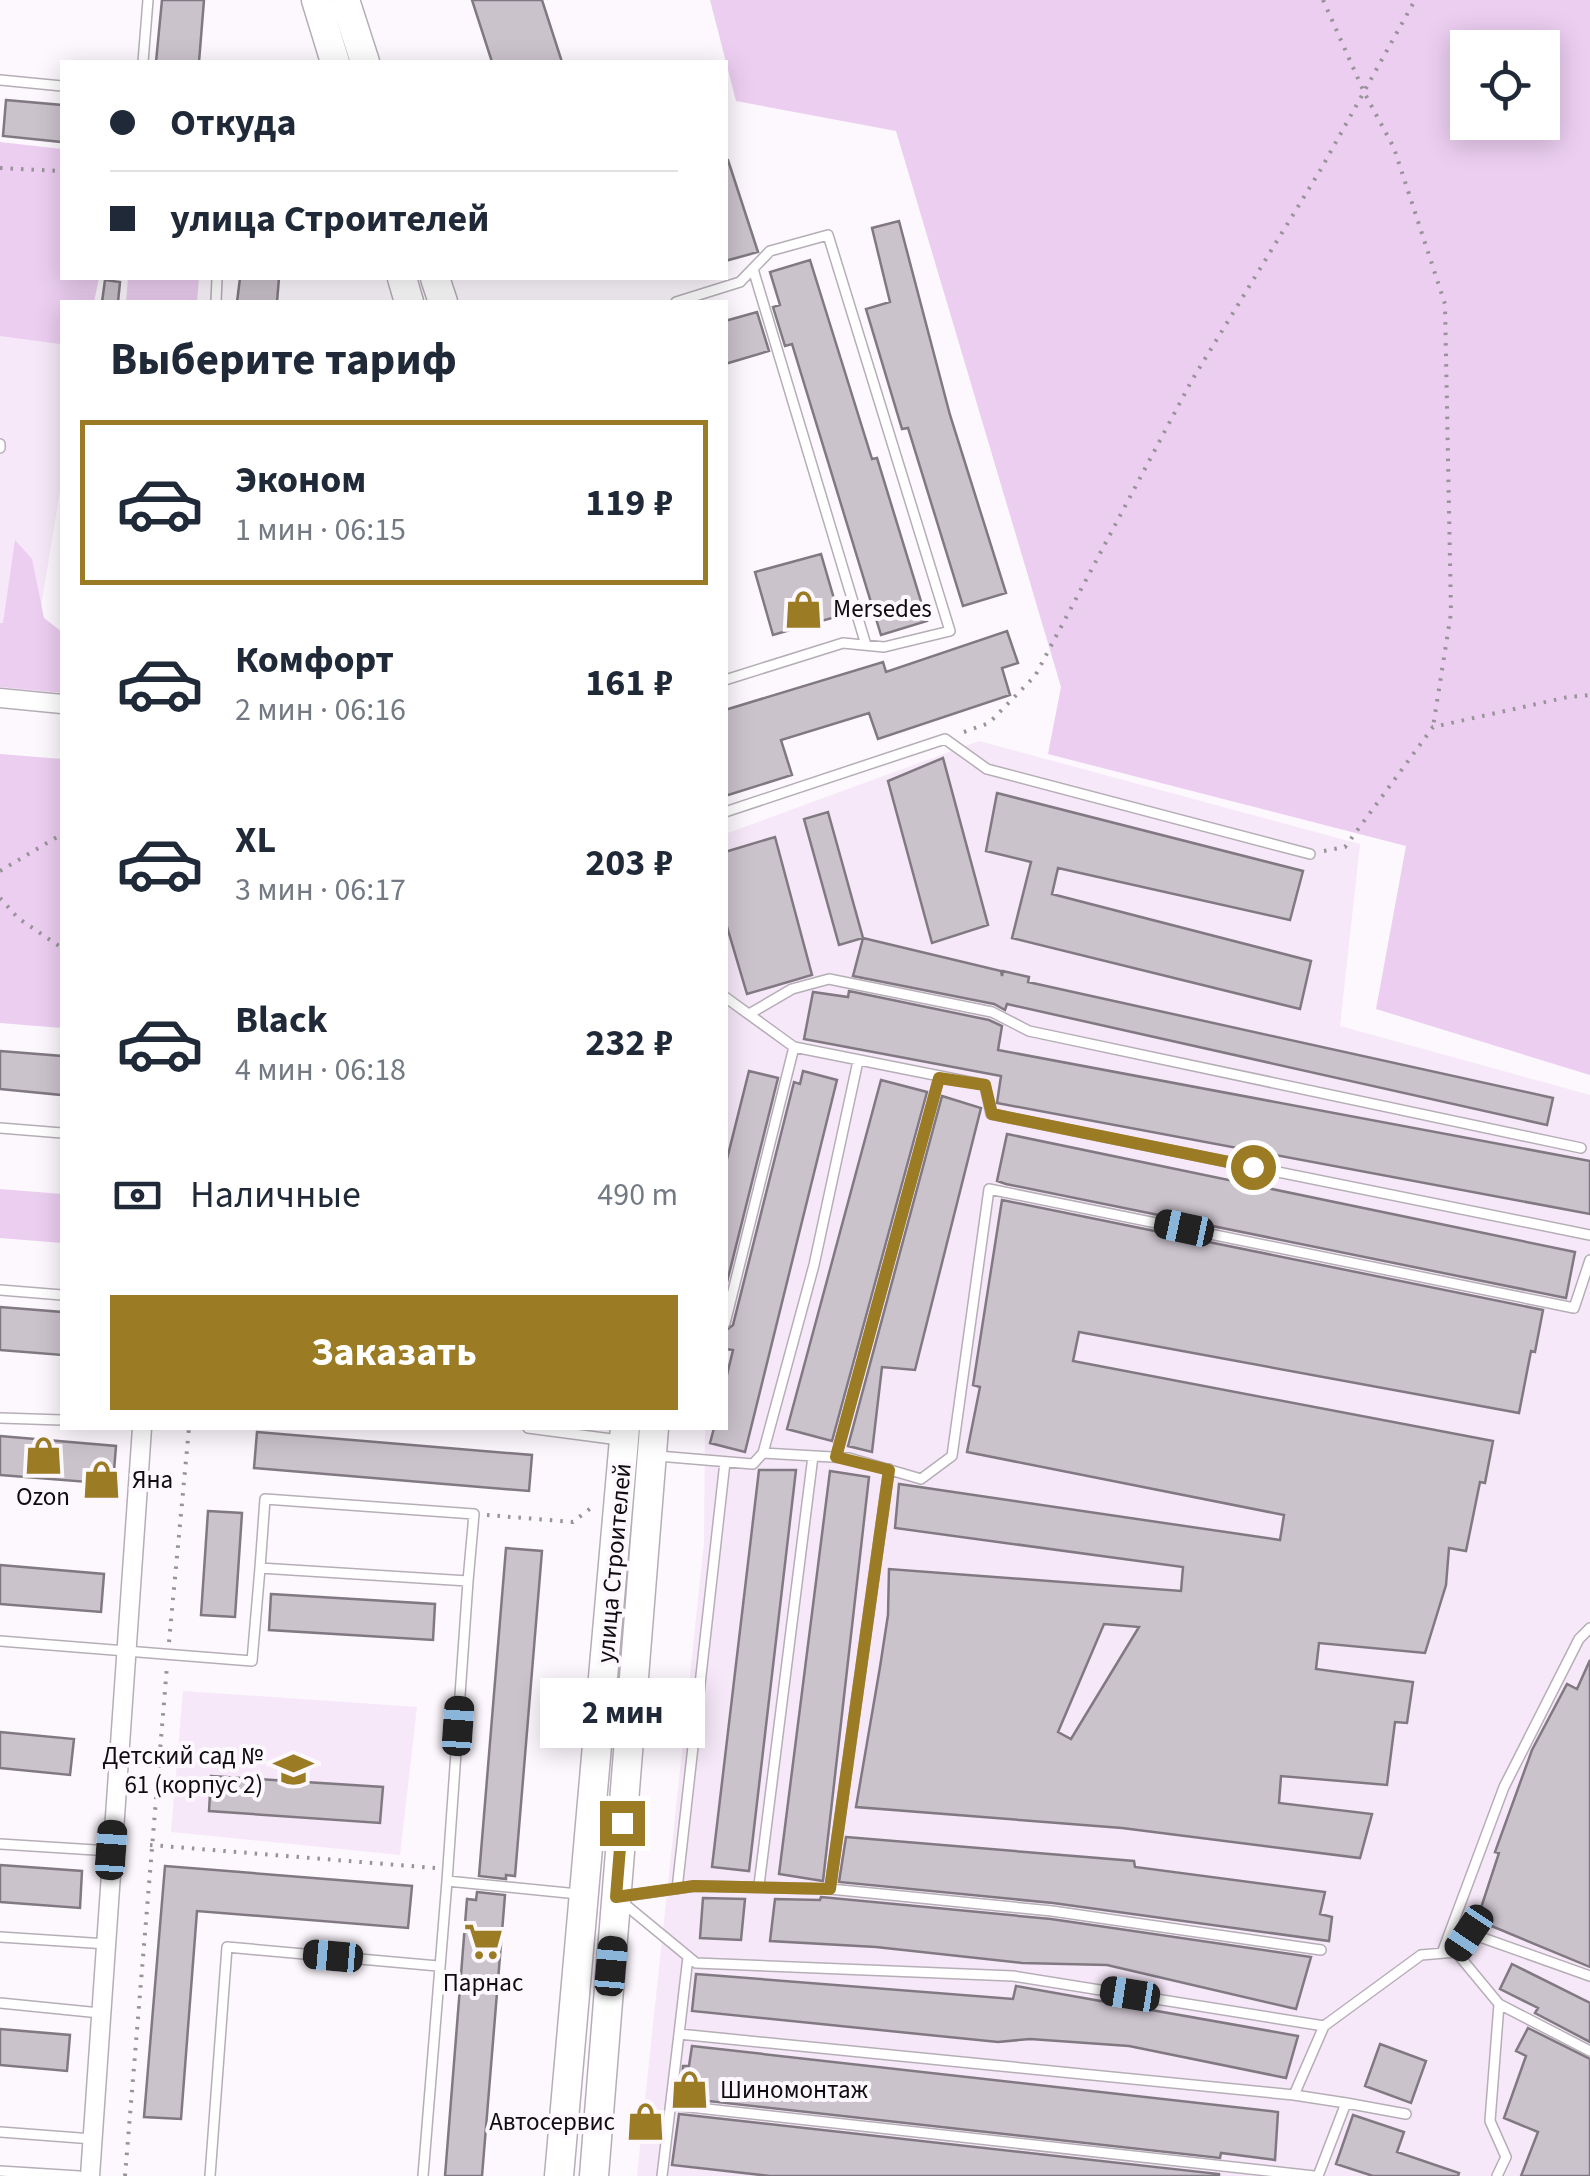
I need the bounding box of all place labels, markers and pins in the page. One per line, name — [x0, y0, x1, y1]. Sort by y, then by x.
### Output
shop icon: Mersedes — [782, 588, 824, 630]
place label: Mersedes — [833, 591, 932, 627]
shop icon: Ozon — [22, 1435, 64, 1477]
shop icon: Яна — [81, 1459, 123, 1501]
place label: Яна — [132, 1462, 173, 1498]
place label: Ozon — [16, 1479, 70, 1515]
place label: Детский сад № 61 (корпус 2) — [102, 1738, 263, 1803]
school or university icon: Детский сад № 61 (корпус 2) — [272, 1749, 314, 1791]
supermarket icon: Парнас — [462, 1921, 504, 1963]
place label: Парнас — [443, 1965, 523, 2001]
shop icon: Шиномонтаж — [669, 2069, 711, 2111]
place label: Шиномонтаж — [720, 2072, 868, 2108]
shop icon: Автосервис — [624, 2101, 666, 2143]
place label: Автосервис — [489, 2104, 615, 2140]

